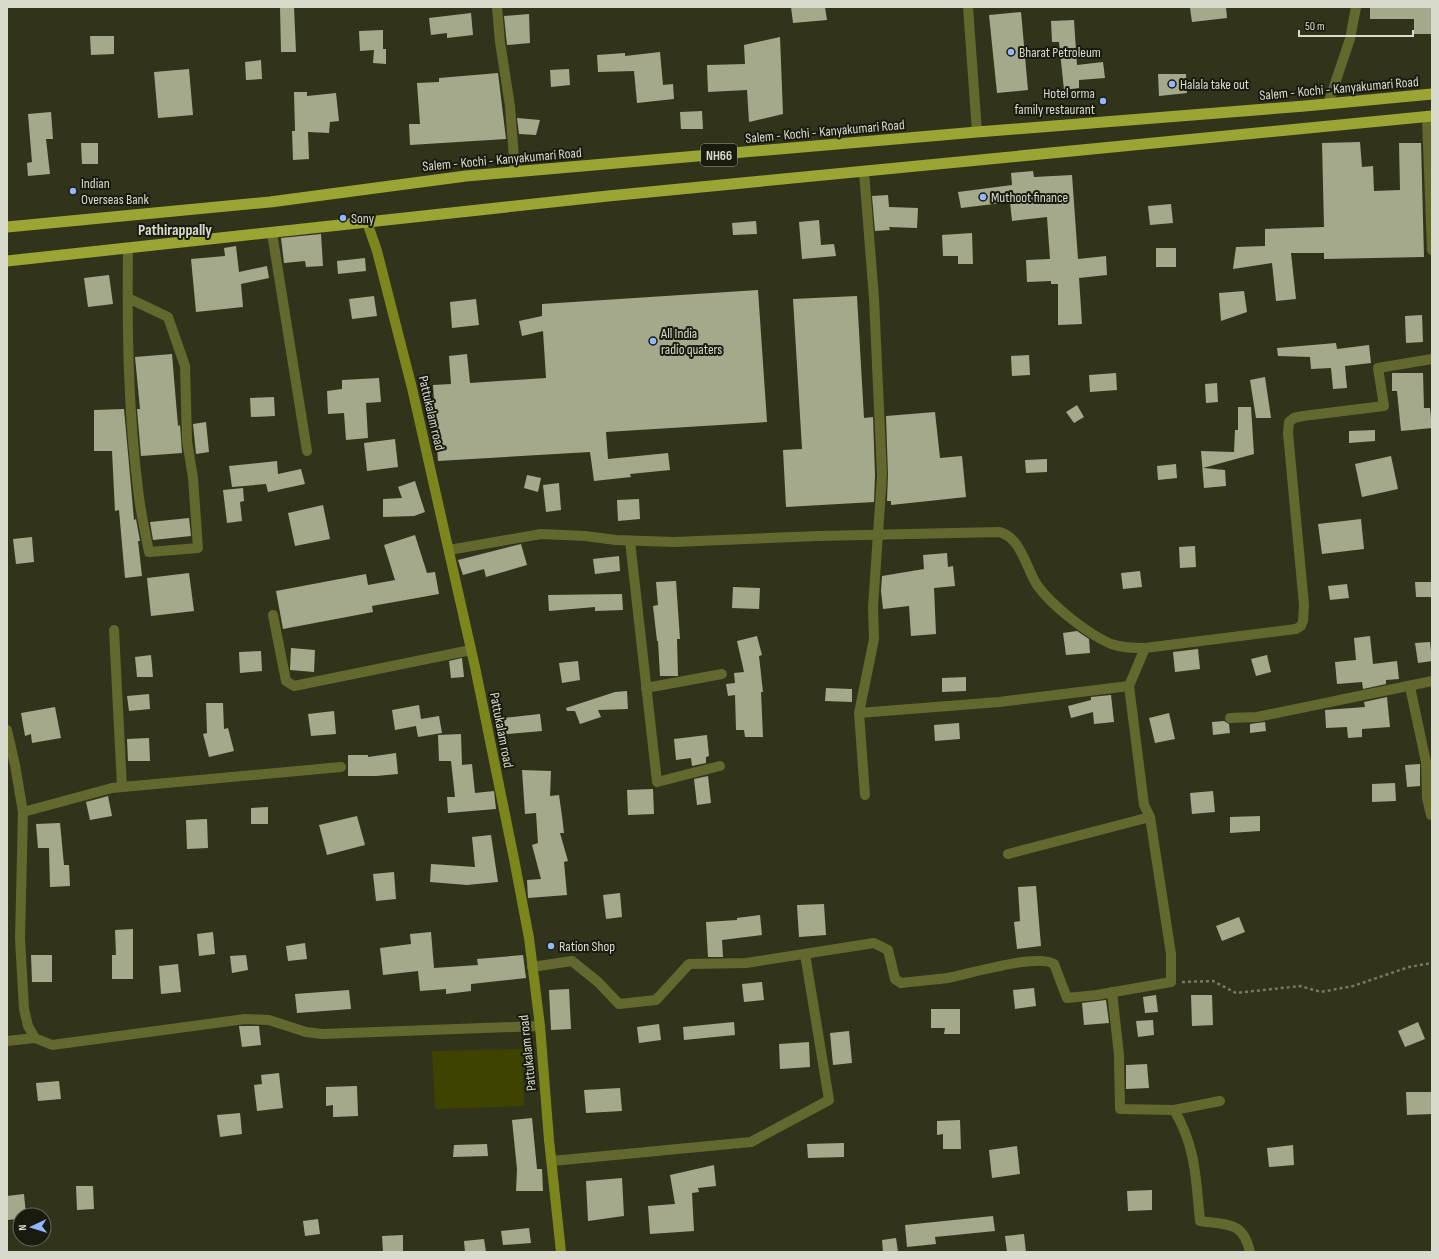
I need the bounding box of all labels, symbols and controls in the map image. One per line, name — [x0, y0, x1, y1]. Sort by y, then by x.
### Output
scale bar — [1299, 12, 1413, 38]
text: 50 m — [1305, 19, 1325, 34]
place label: Bharat Petroleum — [1019, 44, 1101, 61]
marker: Bharat Petroleum — [1006, 47, 1016, 57]
street label: Salem - Kochi - Kanyakumari Road — [1259, 73, 1420, 104]
place label: Halala take out — [1180, 76, 1249, 93]
marker: Halala take out — [1167, 79, 1177, 89]
place label: Hotel orma family restaurant — [1014, 85, 1095, 118]
marker: Hotel orma family restaurant — [1098, 96, 1108, 106]
street label: Salem - Kochi - Kanyakumari Road — [745, 116, 906, 147]
street label: Salem - Kochi - Kanyakumari Road — [422, 144, 583, 175]
road number: NH66 — [701, 144, 737, 166]
place label: Indian Overseas Bank — [81, 175, 150, 208]
marker: Indian Overseas Bank — [68, 186, 78, 196]
place label: Muthoot finance — [991, 189, 1068, 206]
marker: Muthoot finance — [978, 192, 988, 202]
place label: Sony — [351, 210, 375, 227]
marker: Sony — [338, 213, 348, 223]
district label: Pathirappally — [138, 221, 212, 240]
place label: All India radio quaters — [660, 325, 722, 358]
marker: All India radio quaters — [648, 336, 658, 346]
street label: Pattukalam road — [415, 374, 448, 452]
street label: Pattukalam road — [486, 691, 517, 769]
place label: Ration Shop — [559, 938, 615, 955]
marker: Ration Shop — [546, 941, 556, 951]
street label: Pattukalam road — [515, 1014, 540, 1092]
north arrow — [12, 1207, 52, 1247]
text: N — [16, 1224, 29, 1231]

